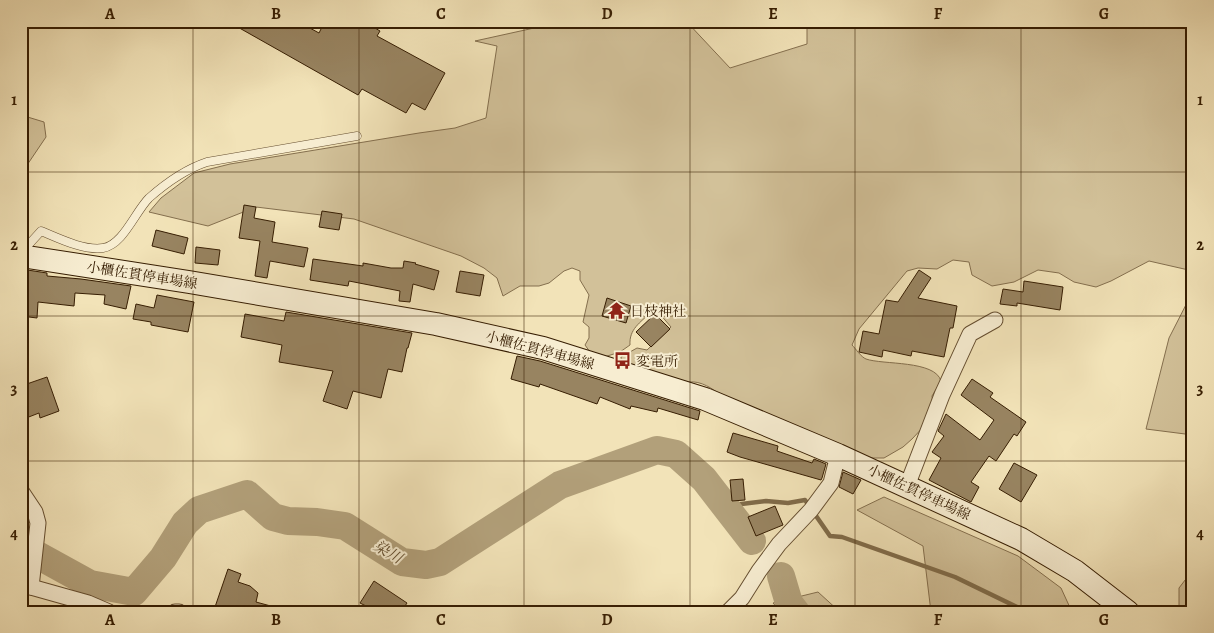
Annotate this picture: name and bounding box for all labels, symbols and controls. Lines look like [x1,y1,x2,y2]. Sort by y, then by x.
text: A [104,3,116,25]
text: B [271,3,281,25]
text: C [436,3,446,25]
text: D [601,3,613,25]
text: E [768,3,778,25]
text: F [934,3,943,25]
text: G [1099,3,1109,25]
text: 1 [11,89,17,111]
text: 1 [1197,89,1203,111]
text: 2 [10,234,18,256]
text: 2 [1196,234,1204,256]
street label: 小櫃佐貫停車場線 [85,257,199,294]
temple icon: 日枝神社 [606,301,626,321]
place label: 日枝神社 [630,302,686,321]
street label: 小櫃佐貫停車場線 [483,327,596,374]
bus stop icon: 変電所 [612,351,632,371]
place label: 変電所 [636,352,678,371]
text: 3 [11,378,18,400]
text: 3 [1197,378,1204,400]
street label: 小櫃佐貫停車場線 [864,460,974,525]
text: 4 [10,523,18,545]
text: 4 [1196,523,1204,545]
water label: 染川 [370,536,408,569]
text: A [104,609,116,631]
text: B [271,609,281,631]
text: C [436,609,446,631]
text: D [601,609,613,631]
text: E [768,609,778,631]
text: F [934,609,943,631]
text: G [1099,609,1109,631]

